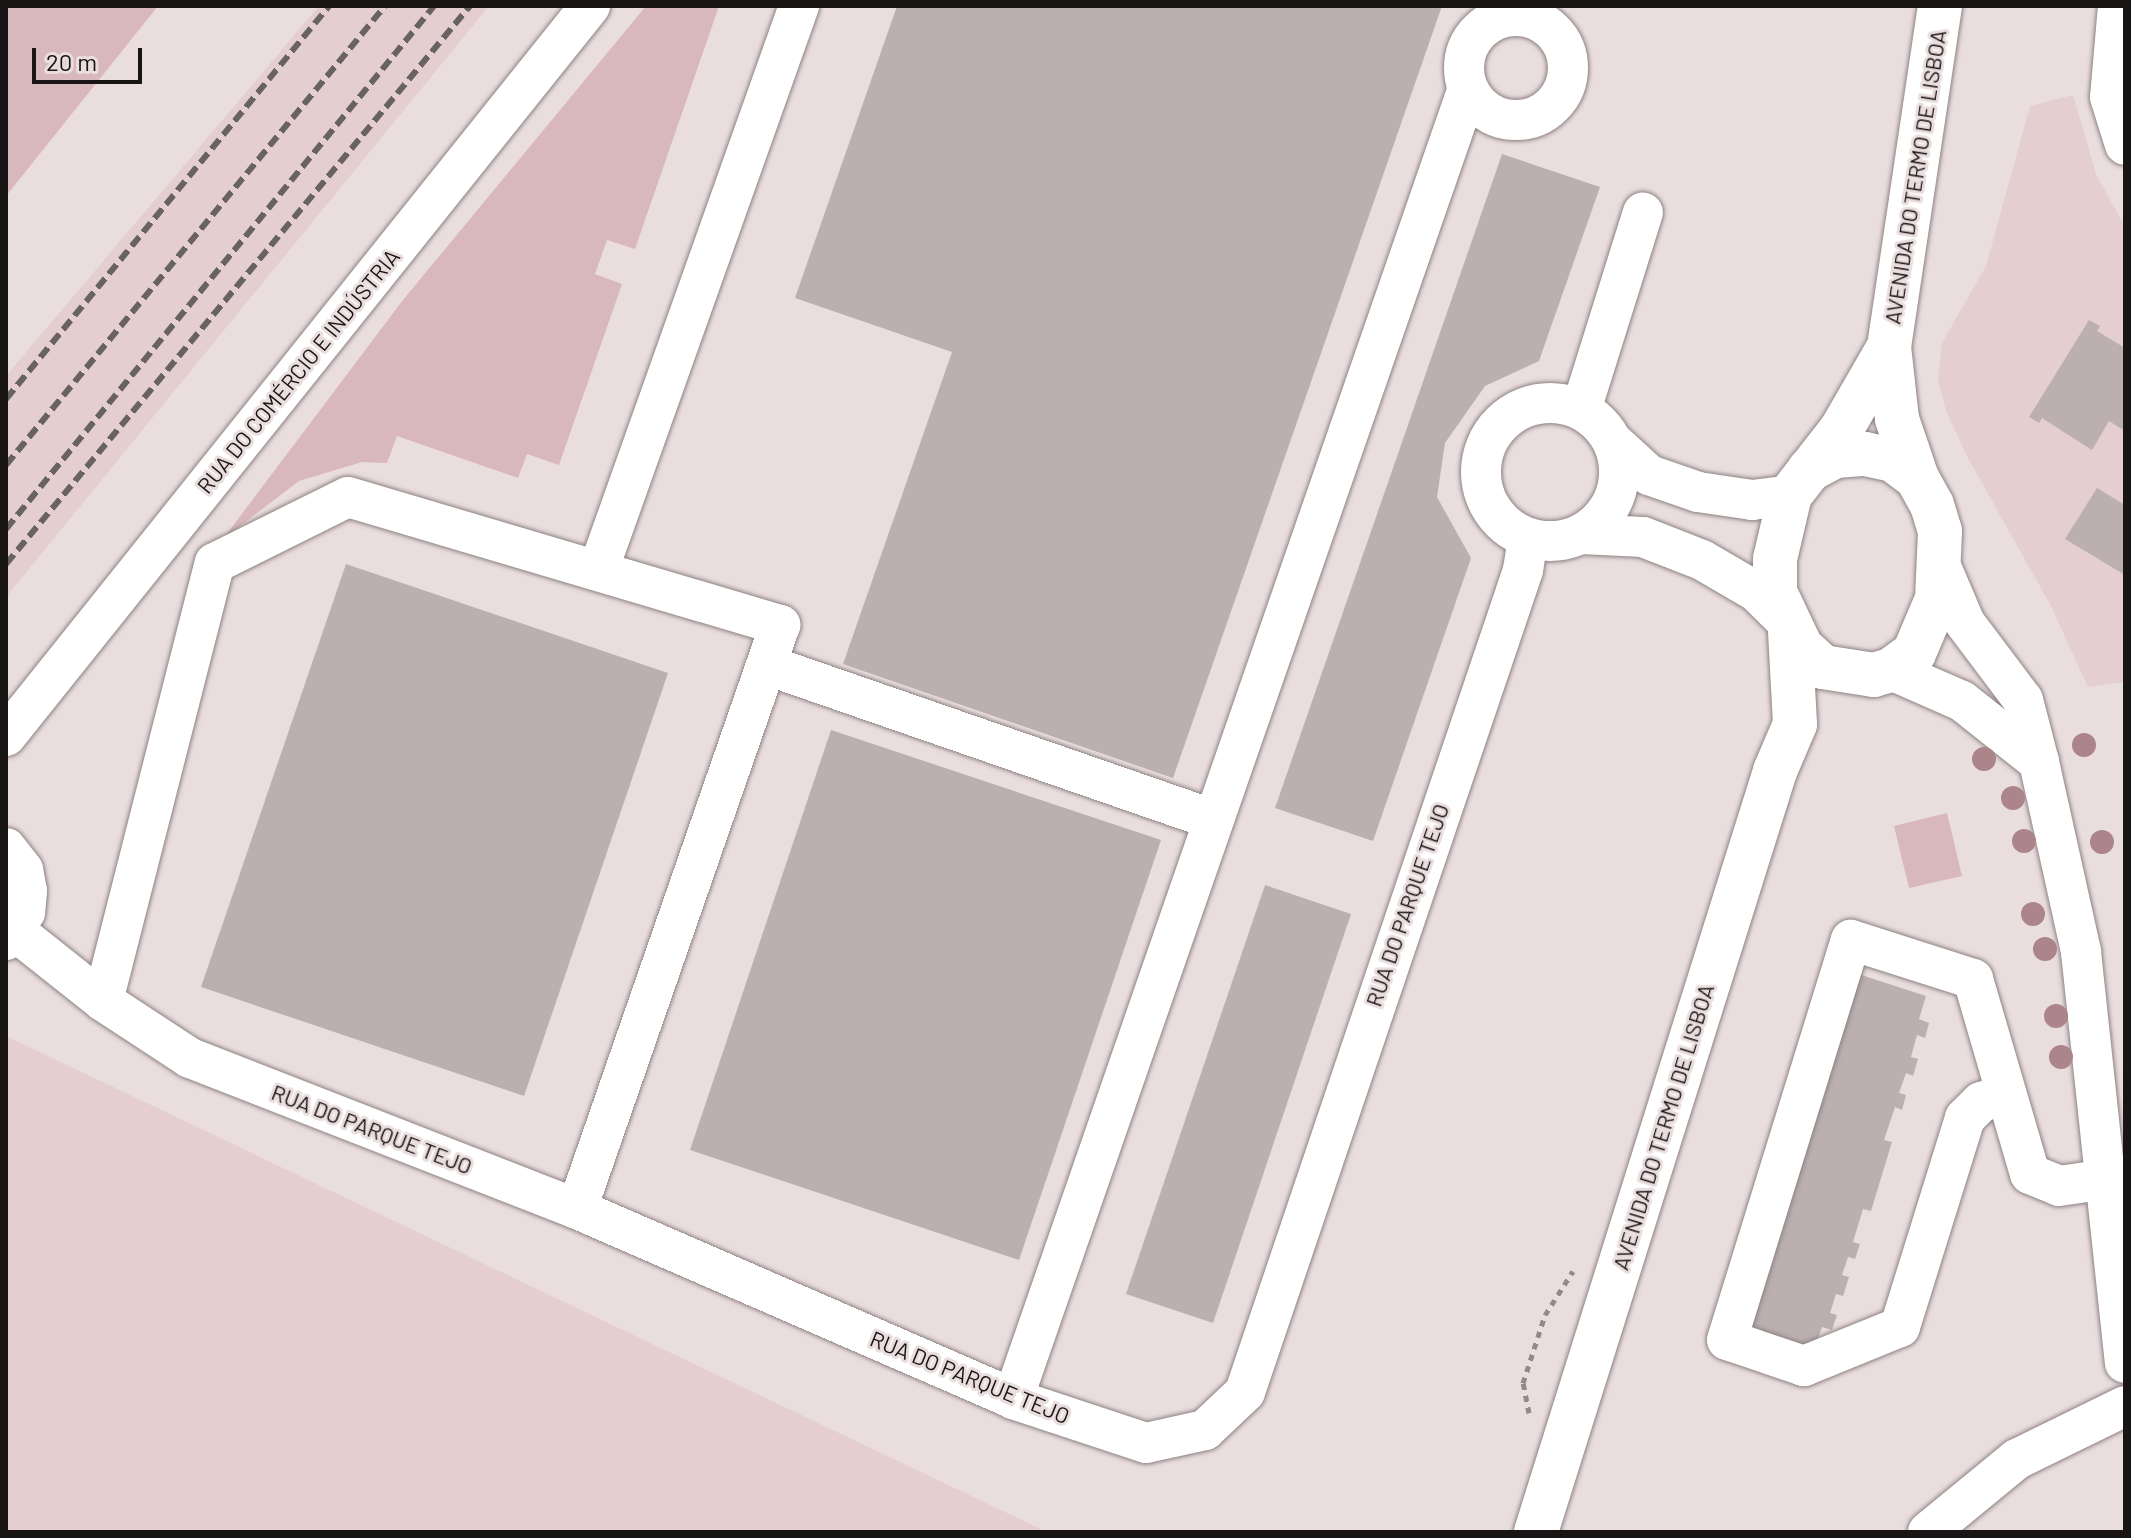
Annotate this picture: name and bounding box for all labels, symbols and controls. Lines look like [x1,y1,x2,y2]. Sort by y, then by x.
street label: AVENIDA DO TERMO DE LISBOA [1879,28,1951,326]
scale bar [36,32,146,82]
text: 20 m [46,47,97,76]
street label: RUA DO COMÉRCIO E INDÚSTRIA [191,243,405,499]
street label: RUA DO PARQUE TEJO [1360,800,1454,1010]
street label: AVENIDA DO TERMO DE LISBOA [1607,981,1719,1273]
street label: RUA DO PARQUE TEJO [268,1079,476,1179]
street label: RUA DO PARQUE TEJO [866,1325,1074,1429]

